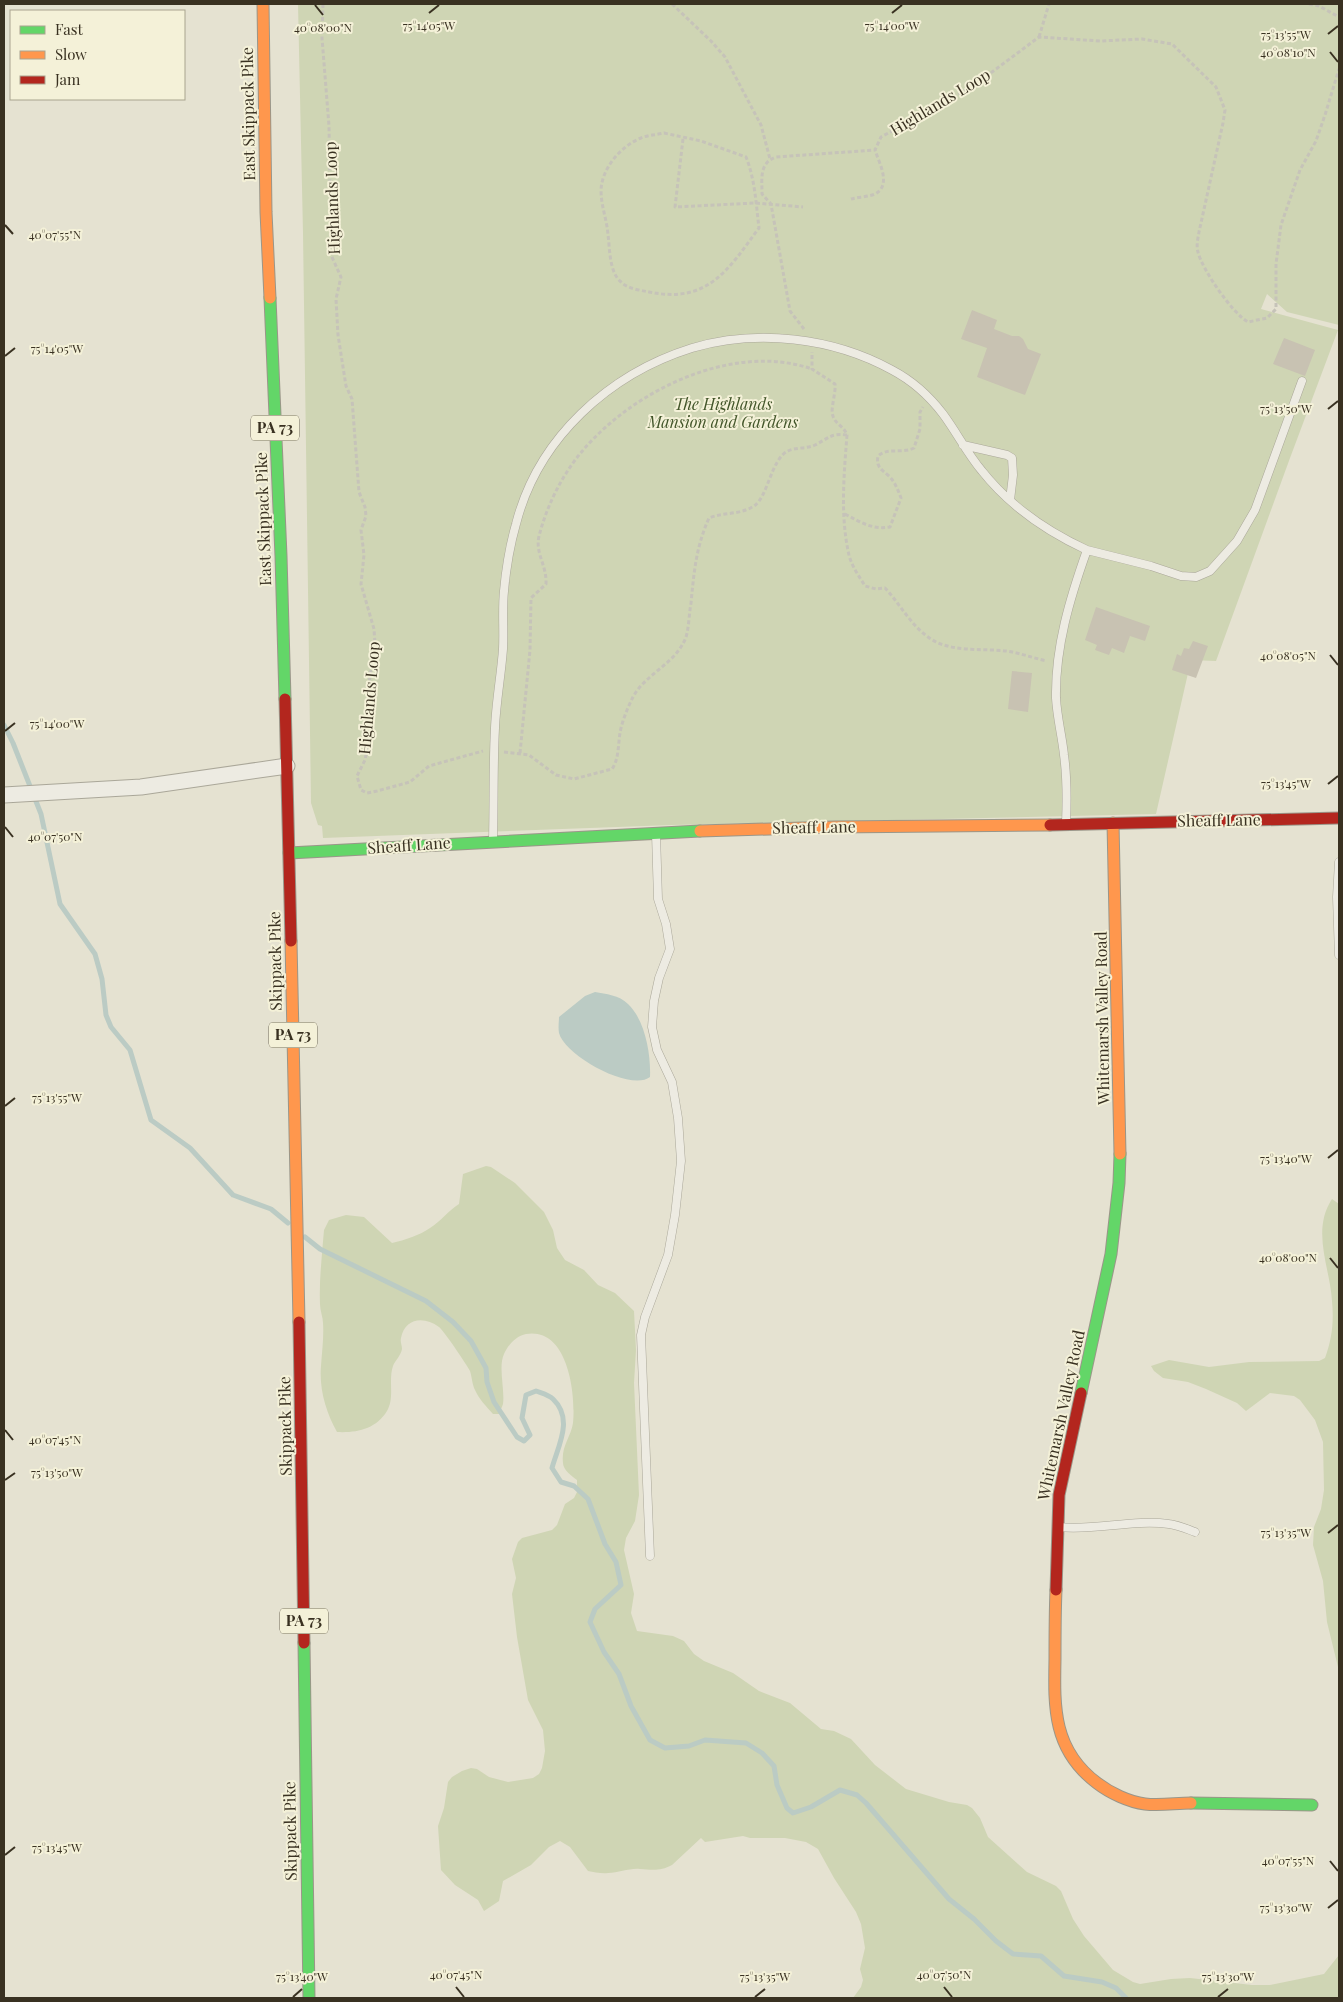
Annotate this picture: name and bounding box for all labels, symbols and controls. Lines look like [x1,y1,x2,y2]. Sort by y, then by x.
legend [10,10,185,100]
text: 75°14'05"W [403,17,455,33]
text: 75°14'00"W [865,17,919,33]
text: Fast [55,19,84,39]
text: 40°08'00"N [294,19,353,35]
text: 75°13'55"W [1261,26,1311,42]
text: Slow [55,44,87,64]
text: 40°08'10"N [1260,44,1316,60]
street label: East Skippack Pike [236,47,259,181]
street label: Highlands Loop [886,63,994,140]
text: Jam [54,69,81,89]
street label: Highlands Loop [319,141,344,255]
text: 40°07'55"N [29,226,82,242]
text: 75°14'05"W [31,340,83,356]
park label: The Highlands Mansion and Gardens [647,393,798,432]
text: 75°13'50"W [1260,400,1312,416]
road number: PA 73 [251,416,299,440]
street label: East Skippack Pike [250,452,275,586]
street label: Highlands Loop [353,641,384,755]
text: 40°08'05"N [1260,647,1317,663]
text: 75°14'00"W [30,715,84,731]
text: 75°13'45"W [1261,775,1311,791]
street label: Sheaff Lane [1177,808,1261,831]
street label: Sheaff Lane [772,815,856,838]
text: 40°07'50"N [28,828,83,844]
street label: Sheaff Lane [367,831,451,858]
street label: Skippack Pike [263,911,286,1011]
street label: Whitemarsh Valley Road [1089,931,1114,1106]
road number: PA 73 [269,1022,317,1048]
text: 75°13'55"W [32,1089,82,1105]
text: 75°13'40"W [1260,1150,1312,1166]
text: 40°08'00"N [1259,1249,1318,1265]
street label: Whitemarsh Valley Road [1032,1328,1089,1503]
street label: Skippack Pike [273,1376,296,1476]
text: 40°07'45"N [29,1431,82,1447]
text: 75°13'50"W [31,1464,83,1480]
text: 75°13'35"W [1261,1524,1311,1540]
road number: PA 73 [280,1608,328,1634]
street label: Skippack Pike [278,1781,301,1881]
text: 75°13'45"W [32,1839,82,1855]
text: 40°07'55"N [1262,1852,1315,1868]
text: 75°13'30"W [1260,1899,1312,1915]
text: 40°07'45"N [430,1966,483,1982]
text: 40°07'50"N [917,1966,972,1982]
text: 75°13'40"W [276,1968,328,1984]
text: 75°13'35"W [740,1968,790,1984]
text: 75°13'30"W [1202,1968,1254,1984]

